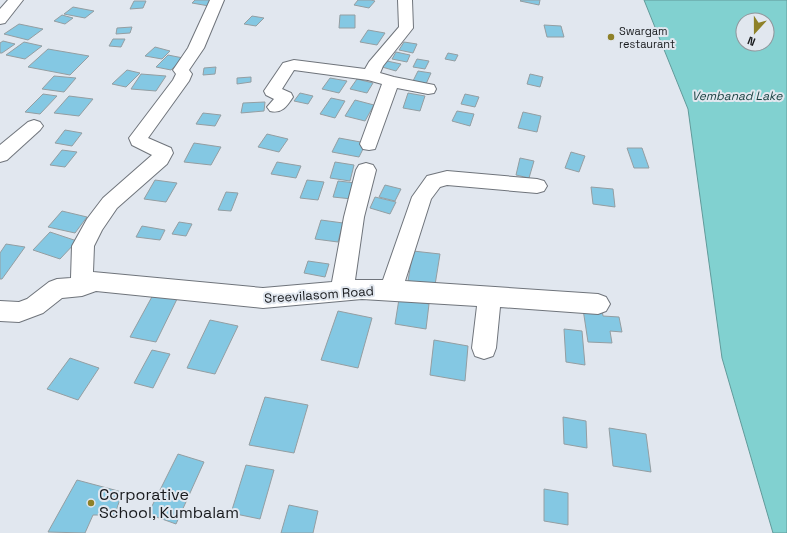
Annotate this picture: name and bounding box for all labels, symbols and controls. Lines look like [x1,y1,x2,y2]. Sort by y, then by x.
north arrow [735,12,775,52]
place label: Swargam restaurant [619,24,675,51]
marker: Swargam restaurant [606,32,616,42]
text: N [745,33,757,49]
water label: Vembanad Lake [692,88,783,104]
street label: Sreevilasom Road [264,282,374,307]
place label: Corporative School, Kumbalam [99,484,239,523]
marker: Corporative School, Kumbalam [86,498,96,508]

